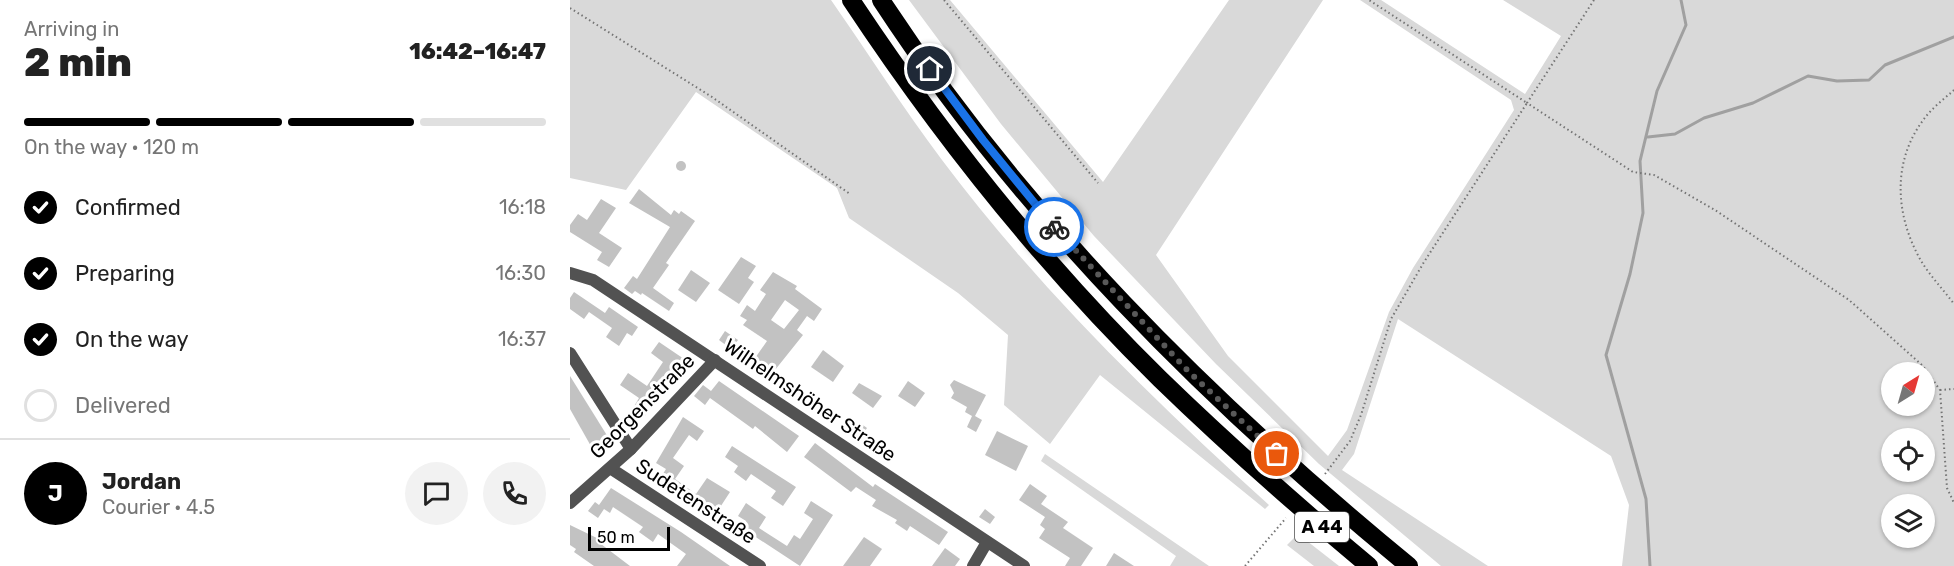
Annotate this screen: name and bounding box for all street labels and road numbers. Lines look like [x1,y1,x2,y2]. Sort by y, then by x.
street label: Wilhelmshöher Straße [719,333,901,467]
street label: Georgenstraße [585,349,699,463]
street label: Sudetenstraße [632,453,760,549]
road number: A 44 [1295,512,1349,542]

